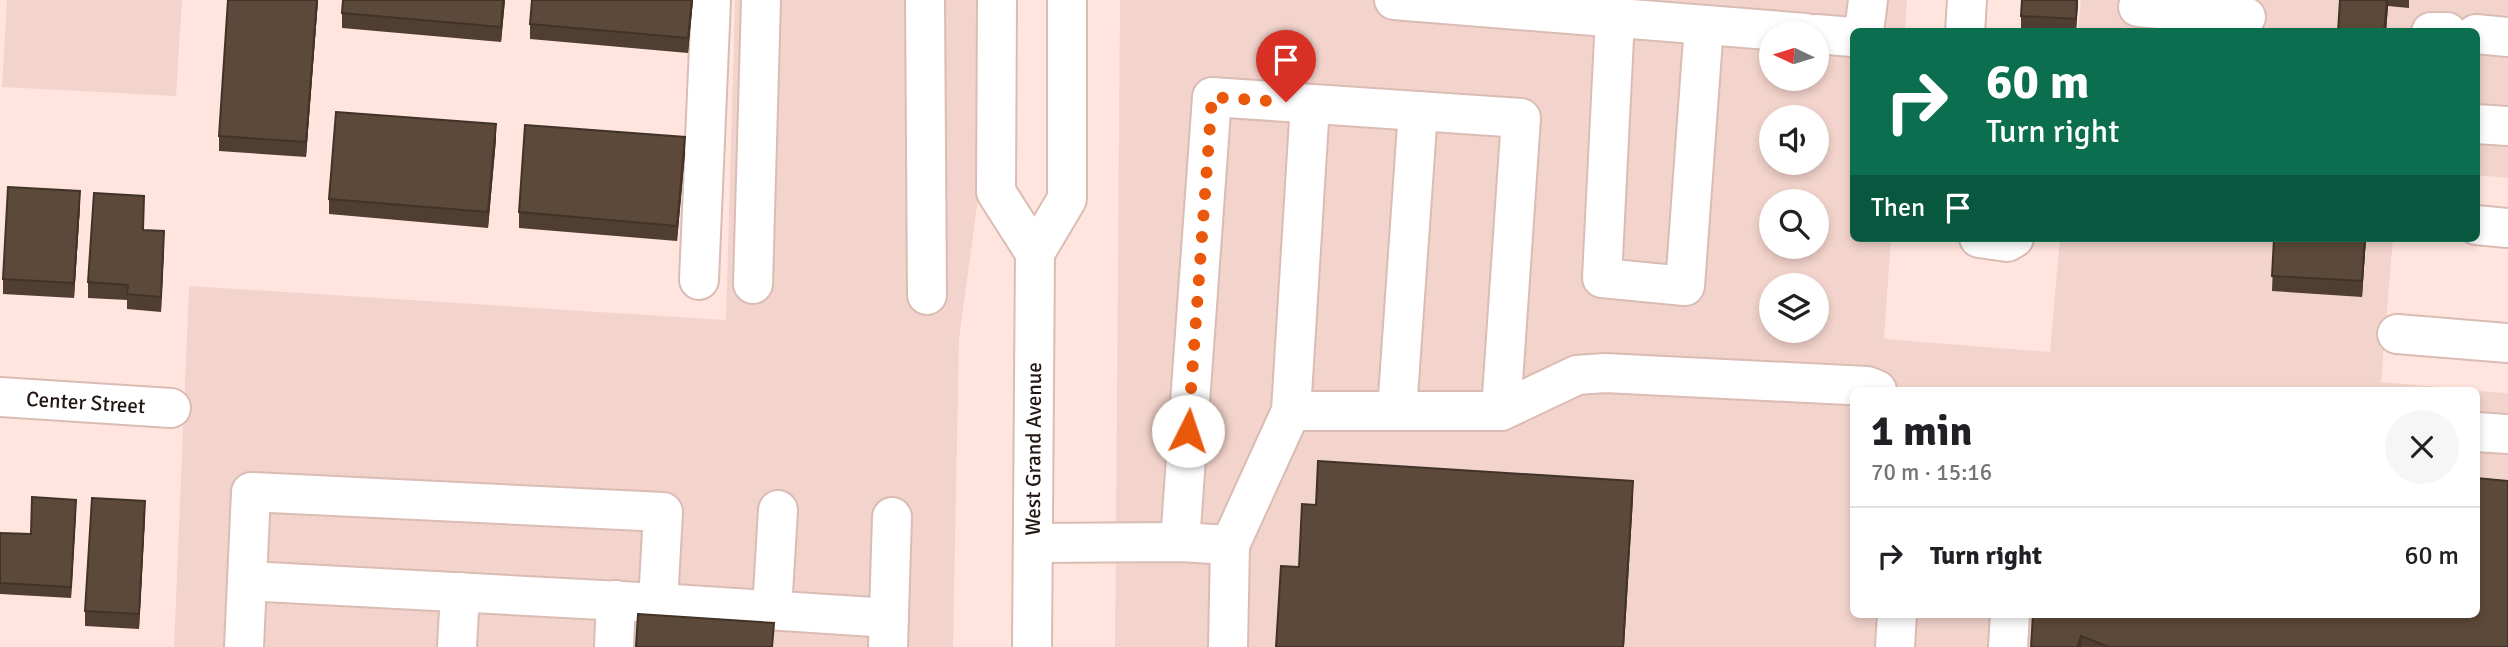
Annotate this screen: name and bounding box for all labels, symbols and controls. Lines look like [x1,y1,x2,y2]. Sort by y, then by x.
north arrow [1759,21,1829,91]
map controls [1759,21,1829,343]
pin [1256,30,1316,102]
icon: arrive [1267,41,1305,79]
text: 60 m [1986,52,2089,112]
icon: right [1871,56,1962,147]
button: sound [1759,105,1829,175]
text: Turn right [1986,112,2119,151]
button: search [1759,189,1829,259]
icon: arrive [1939,189,1977,227]
text: Then [1871,192,1925,224]
button: layers [1759,273,1829,343]
street label: West Grand Avenue [1020,362,1047,536]
street label: Center Street [25,386,146,419]
position arrow [1151,394,1225,468]
text: 1 min [1871,406,1972,457]
button: close [2385,410,2459,484]
text: 70 m · 15:16 [1871,458,1992,487]
icon: right [1871,537,1909,575]
text: Turn right [1930,540,2042,572]
text: 60 m [2404,540,2459,572]

